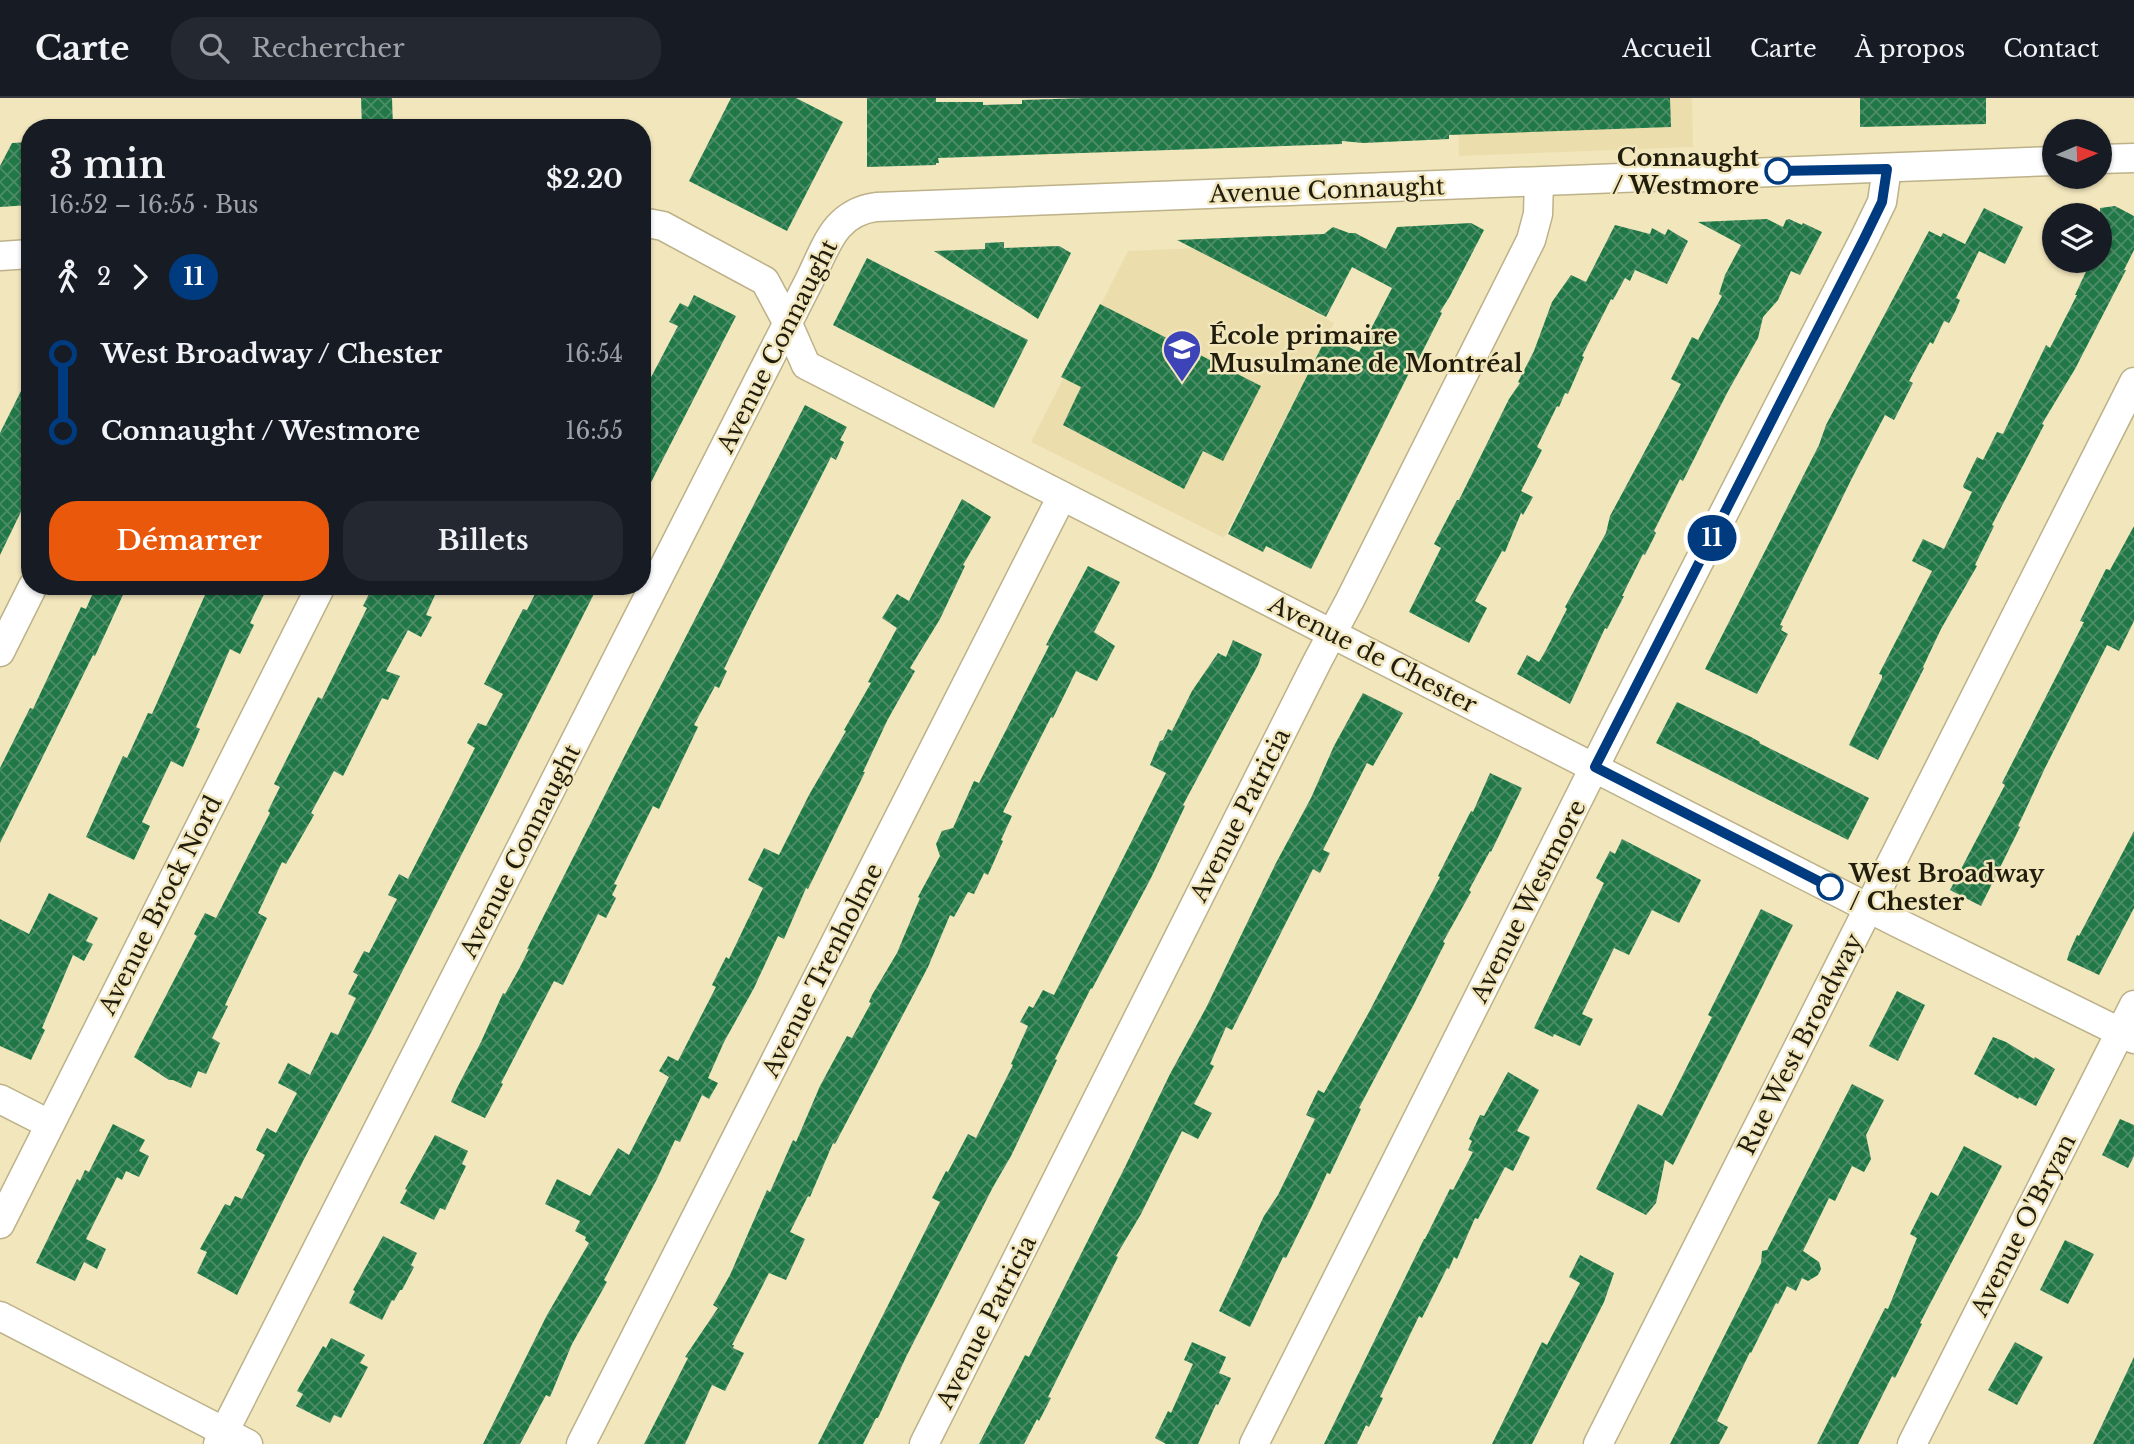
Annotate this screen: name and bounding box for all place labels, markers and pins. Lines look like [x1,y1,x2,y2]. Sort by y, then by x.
place label: Connaught / Westmore [1612,143,1760,200]
marker: Connaught / Westmore [1765,158,1791,184]
place label: École primaire Musulmane de Montréal [1209,321,1523,378]
school or university icon: École primaire Musulmane de Montréal [1161,328,1203,383]
place label: West Broadway / Chester [1848,859,2045,916]
marker: West Broadway / Chester [1817,874,1843,900]

